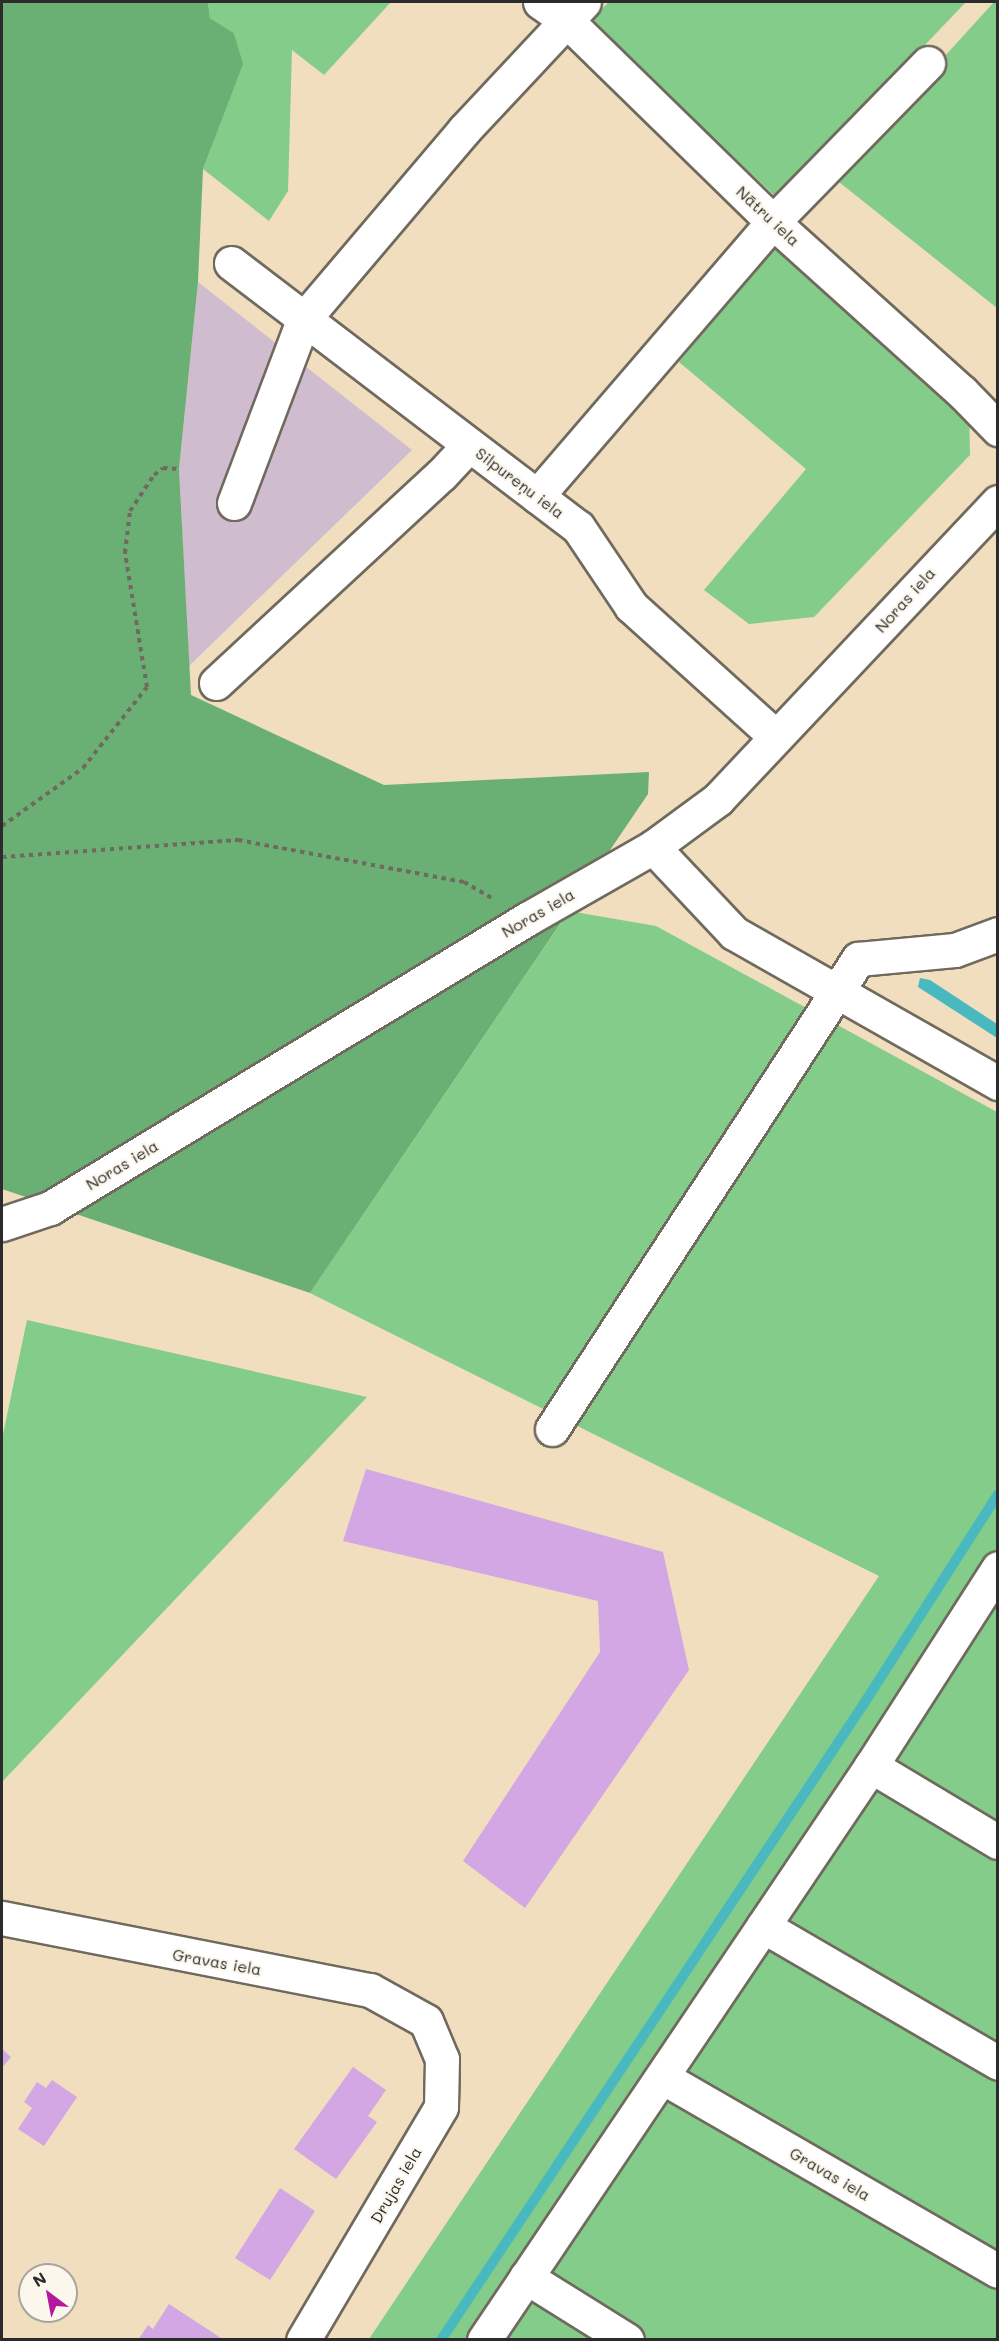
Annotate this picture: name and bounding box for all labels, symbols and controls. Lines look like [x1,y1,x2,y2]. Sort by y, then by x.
street label: Nātru iela [732,182,804,250]
street label: Silpureņu iela [472,443,568,523]
street label: Noras iela [871,563,939,637]
street label: Noras iela [498,884,578,942]
street label: Noras iela [82,1136,162,1194]
street label: Gravas iela [171,1945,263,1979]
street label: Drujas iela [366,2143,426,2227]
street label: Gravas iela [786,2143,874,2205]
north arrow [18,2263,78,2323]
text: N [29,2267,50,2291]

